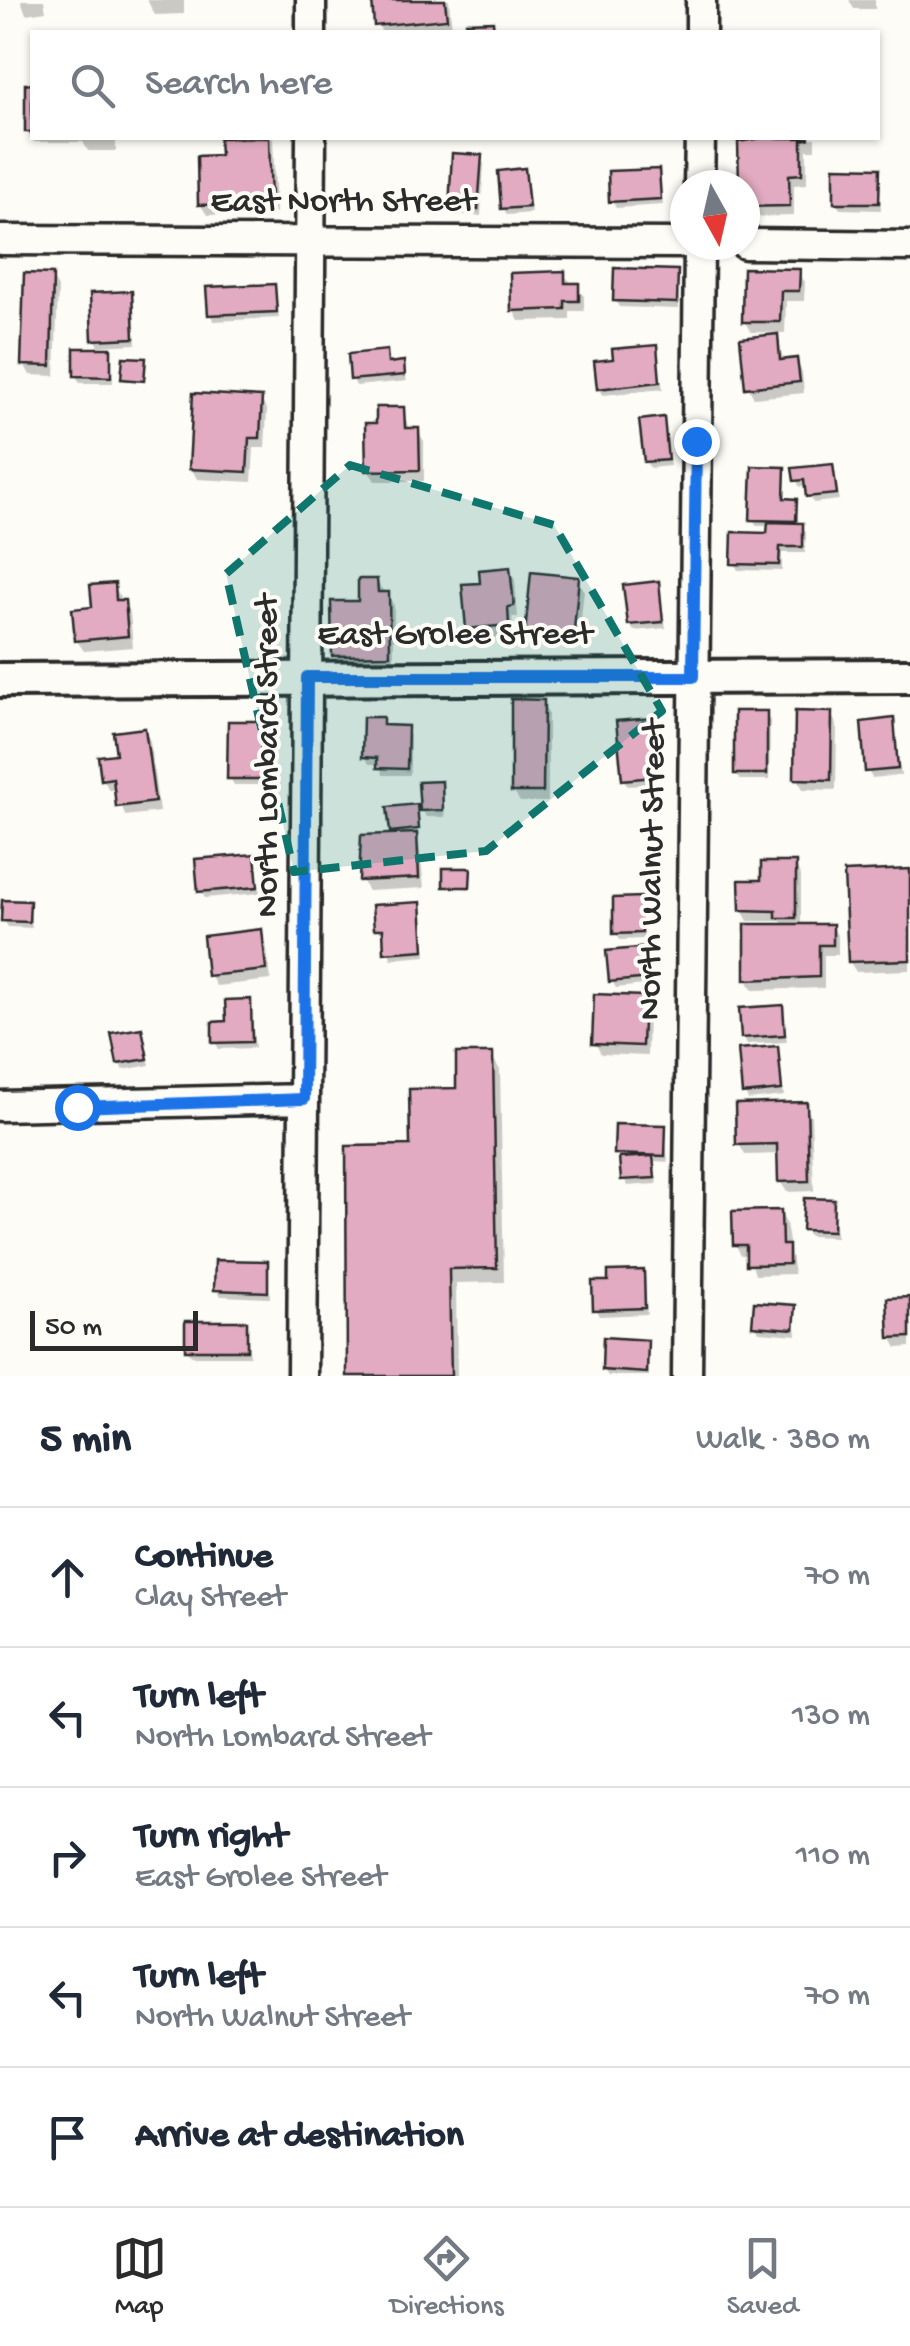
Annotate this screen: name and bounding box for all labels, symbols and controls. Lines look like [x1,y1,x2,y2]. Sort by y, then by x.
search box [30,30,880,140]
icon: search [65,58,120,113]
text: Search here [145,63,332,107]
north arrow [670,170,760,260]
street label: East North Street [211,183,478,224]
route end [674,419,720,465]
street label: North Lombard Street [249,592,290,918]
street label: East Grolee Street [318,616,595,657]
street label: North Walnut Street [631,717,677,1021]
route start [55,1085,101,1131]
scale bar [30,1306,198,1350]
text: 50 m [45,1312,102,1345]
text: 5 min [40,1417,131,1466]
text: Walk · 380 m [696,1422,870,1460]
text: Continue [135,1536,273,1580]
icon: ahead [40,1550,95,1605]
text: 70 m [805,1558,870,1596]
text: Clay Street [135,1580,286,1618]
text: Turn left [135,1676,263,1720]
icon: left [40,1690,95,1745]
text: 130 m [792,1698,870,1736]
text: North Lombard Street [135,1720,430,1758]
text: Turn right [135,1816,287,1860]
icon: right [40,1830,95,1885]
text: 110 m [796,1838,870,1876]
text: East Grolee Street [135,1860,386,1898]
text: Turn left [135,1956,263,2000]
icon: left [40,1970,95,2025]
text: 70 m [805,1978,870,2016]
text: North Walnut Street [135,2000,410,2038]
icon: arrive [40,2110,95,2165]
text: Arrive at destination [135,2115,464,2159]
tab: Map [112,2231,167,2324]
tab: Directions [390,2231,504,2324]
tab: Saved [727,2231,798,2324]

